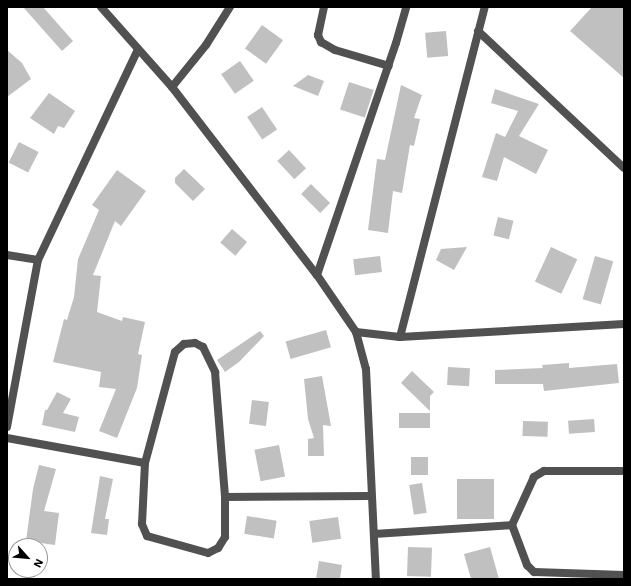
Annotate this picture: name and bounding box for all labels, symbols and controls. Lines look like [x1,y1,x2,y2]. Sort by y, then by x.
north arrow [8,538,48,578]
text: N [31,557,46,570]

